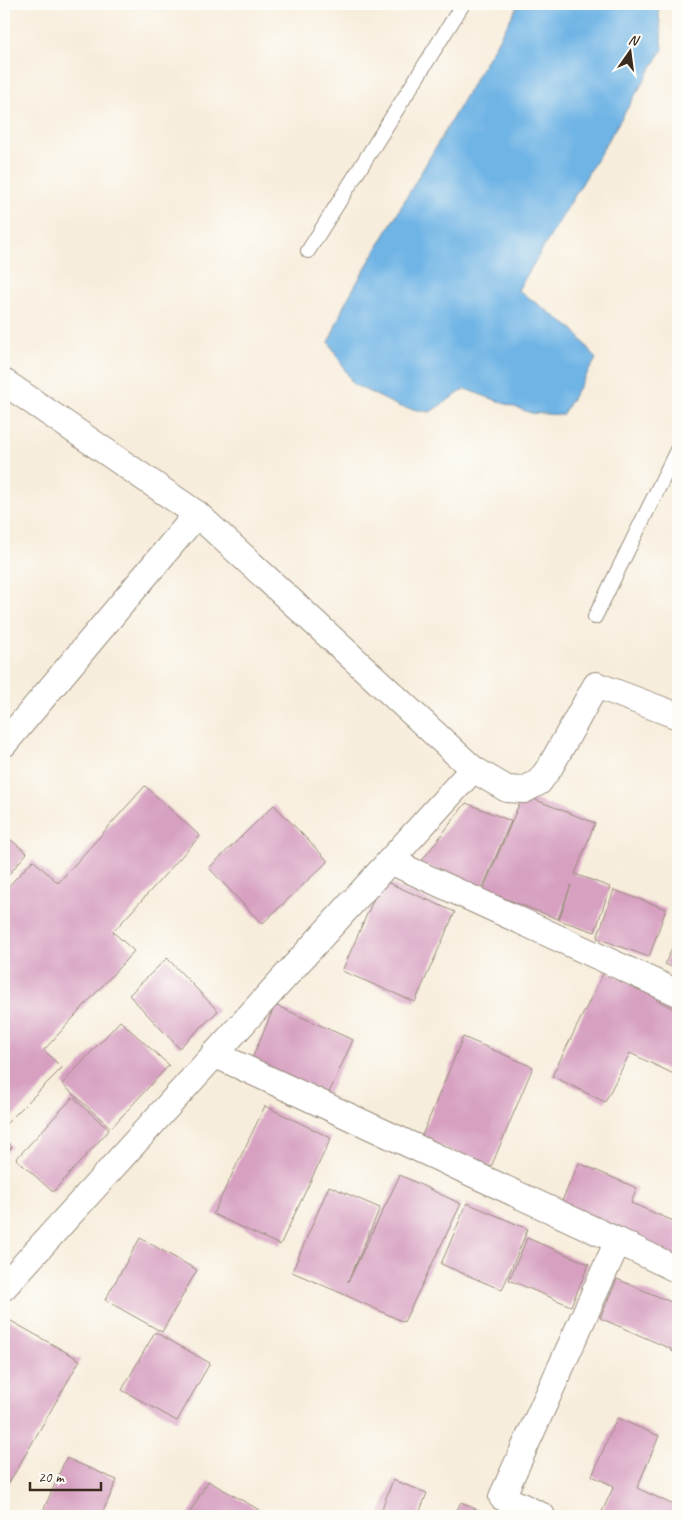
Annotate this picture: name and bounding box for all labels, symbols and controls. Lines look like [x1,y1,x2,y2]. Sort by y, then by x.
north arrow [604,28,654,78]
text: N [627,31,642,50]
scale bar [30,1460,101,1492]
text: 20 m [38,1468,65,1487]

